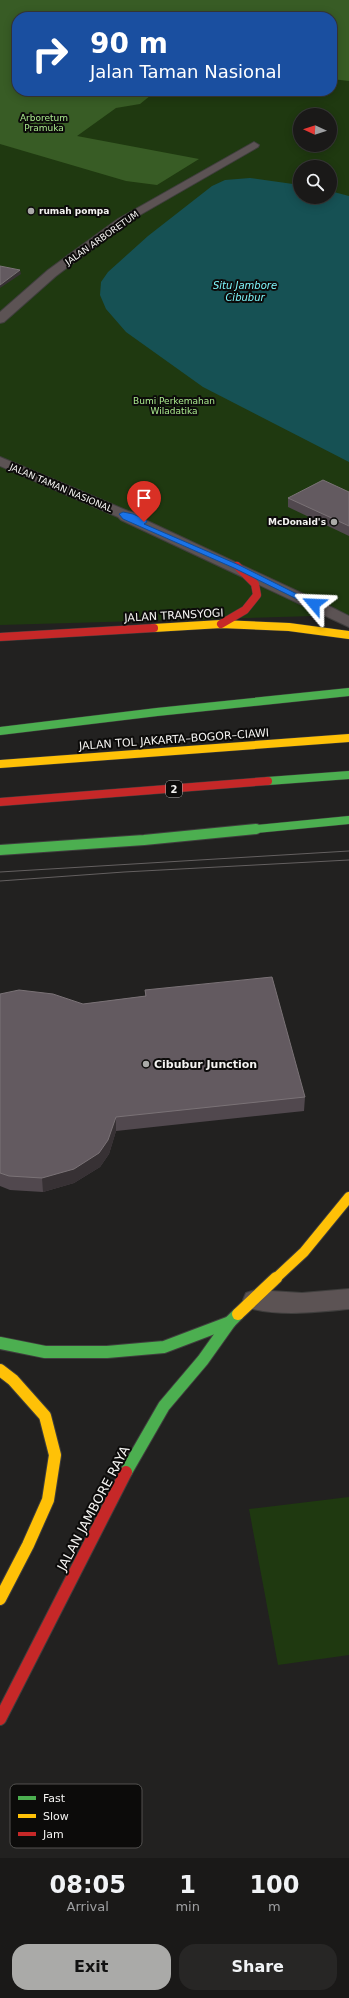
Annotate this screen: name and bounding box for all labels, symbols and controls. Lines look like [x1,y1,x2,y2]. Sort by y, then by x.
text: 90 m [90,27,168,60]
icon: right [24,28,76,80]
text: Jalan Taman Nasional [90,61,282,82]
north arrow [293,108,337,152]
map controls [293,108,337,204]
park label: Arboretum Pramuka [20,113,68,133]
button: search [293,160,337,204]
marker: rumah pompa [26,206,36,216]
place label: rumah pompa [39,206,109,216]
street label: JALAN ARBORETUM [63,209,140,268]
water label: Situ Jambore Cibubur [213,280,277,303]
park label: Bumi Perkemahan Wiladatika [133,396,215,416]
street label: JALAN TAMAN NASIONAL [7,461,114,514]
pin [127,481,161,522]
icon: arrive [133,487,155,509]
place label: McDonald's [268,517,326,527]
marker: McDonald's [329,517,339,527]
position arrow [293,583,335,625]
street label: JALAN TRANSYOGI [123,606,224,625]
street label: JALAN TOL JAKARTA–BOGOR–CIAWI [78,726,269,753]
road number: 2 [166,781,182,797]
place label: Cibubur Junction [154,1058,257,1071]
marker: Cibubur Junction [141,1059,151,1069]
street label: JALAN JAMBORE RAYA [54,1443,133,1574]
legend [10,1784,142,1848]
text: Fast [43,1792,66,1805]
text: Slow [43,1810,69,1823]
text: Jam [42,1828,64,1841]
text: 08:05 [49,1871,126,1899]
text: 1 [179,1871,196,1899]
text: 100 [249,1871,299,1899]
text: Arrival [67,1899,109,1914]
text: min [175,1899,200,1914]
text: m [268,1899,281,1914]
button: Exit [12,1944,171,1990]
button: Share [179,1944,337,1990]

